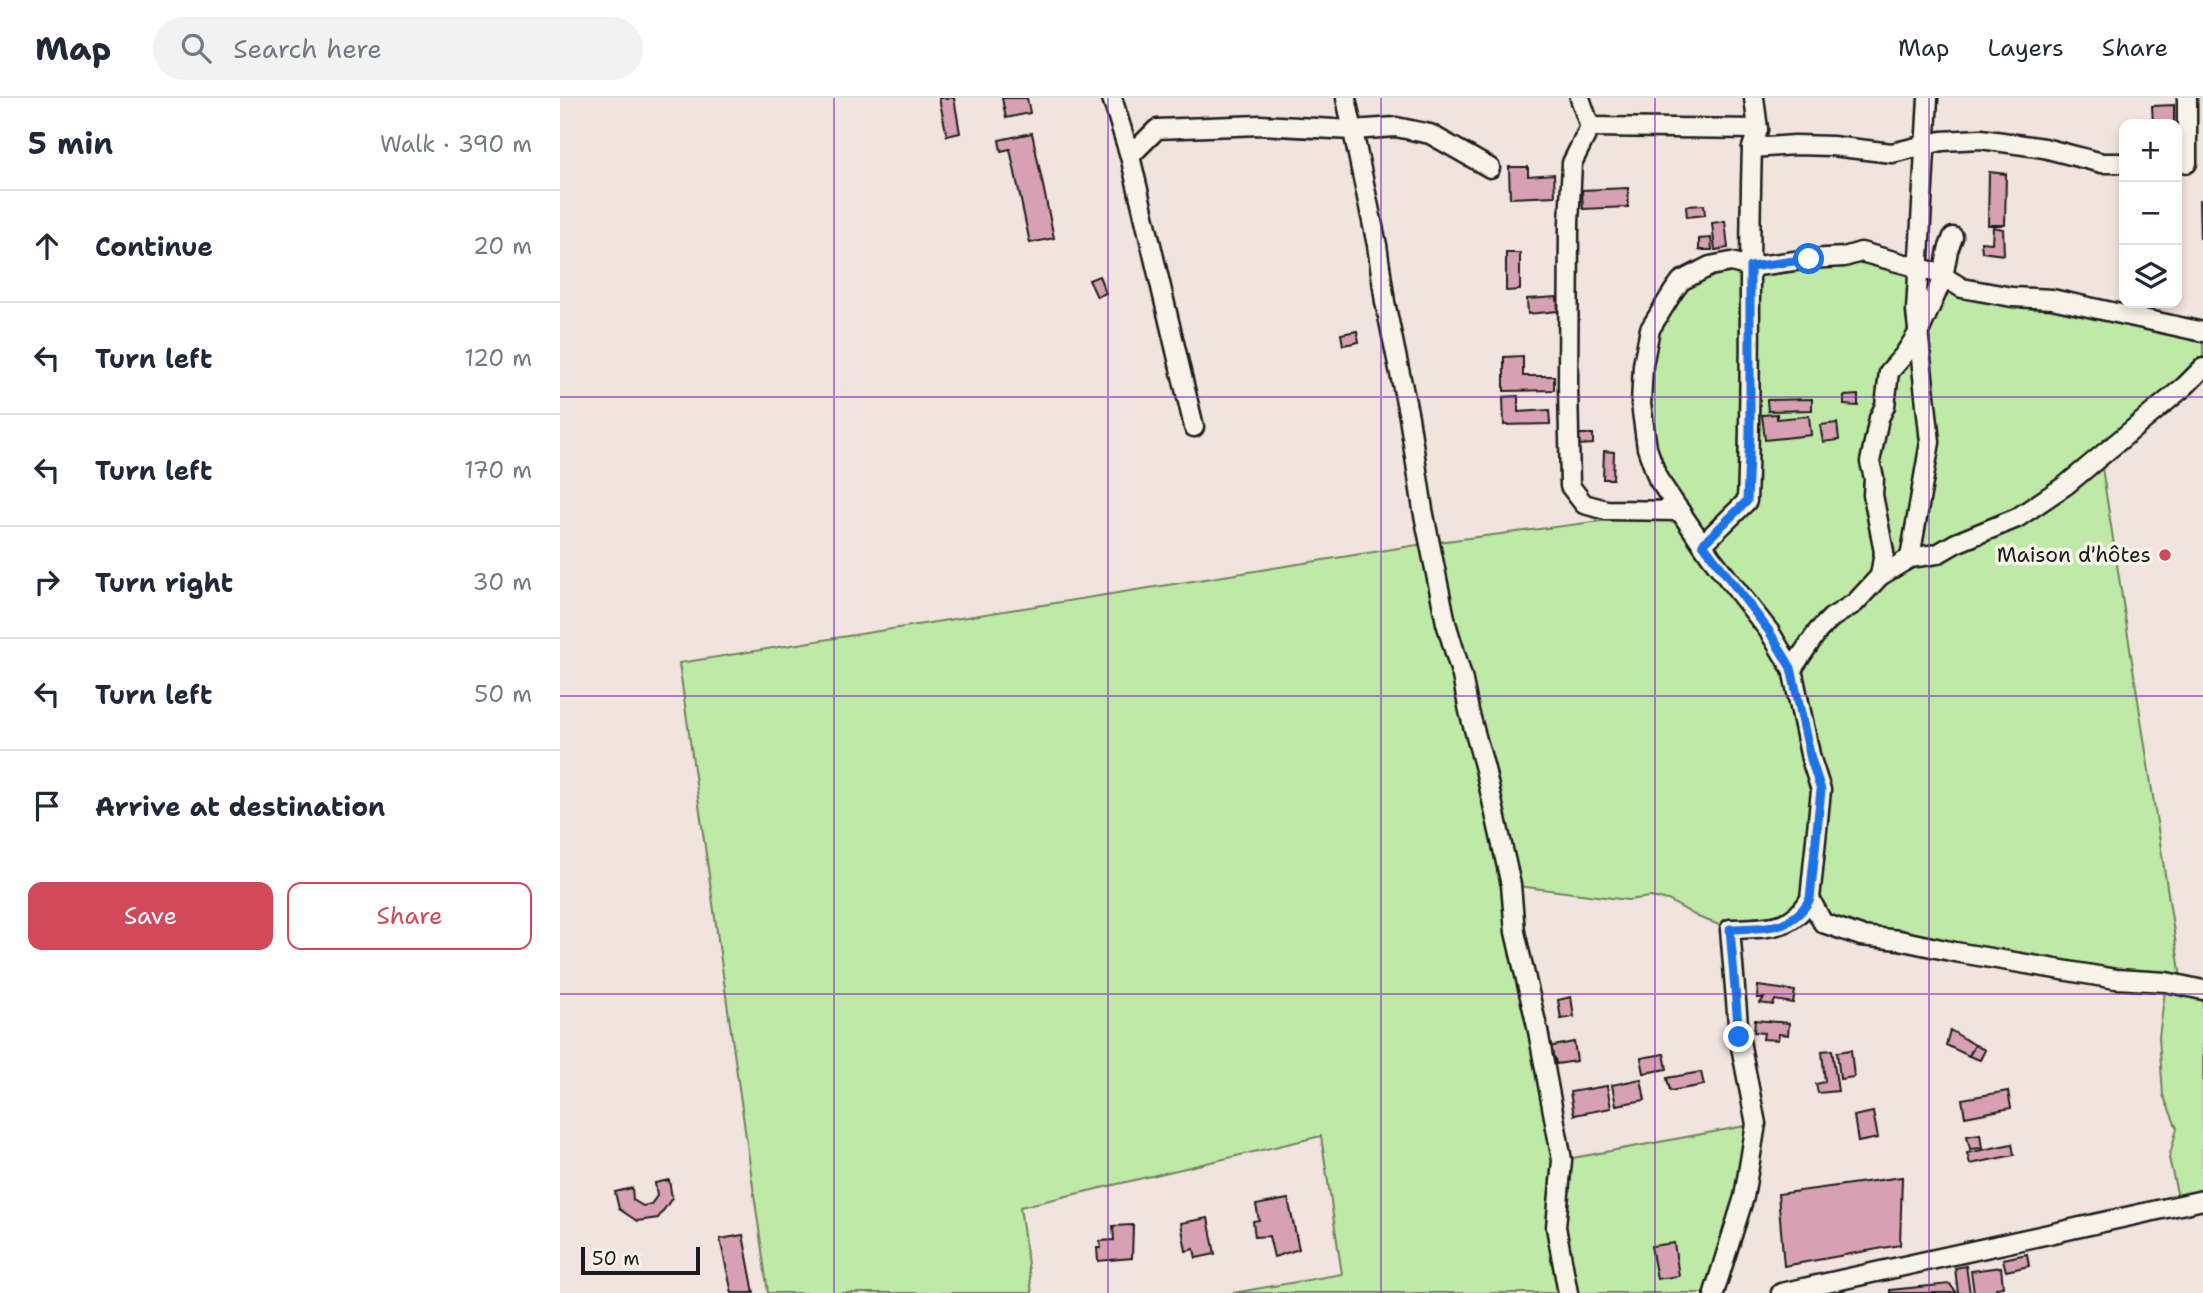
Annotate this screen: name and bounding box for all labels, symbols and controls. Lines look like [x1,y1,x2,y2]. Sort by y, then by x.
search box [153,17,643,80]
text: Map [35,26,111,71]
icon: search [177,29,215,67]
text: Search here [233,31,382,66]
text: Map [1898,32,1949,64]
text: Layers [1987,32,2064,64]
text: Share [2102,32,2168,64]
map controls [2119,119,2182,308]
button: + [2119,119,2182,182]
text: 5 min [28,123,113,164]
text: Walk · 390 m [380,129,532,159]
button: − [2119,182,2182,245]
icon: ahead [28,227,66,265]
text: Continue [95,229,213,264]
text: 20 m [473,231,532,261]
route start [1793,243,1824,274]
button: layers [2119,245,2182,308]
icon: left [28,339,66,377]
text: Turn left [95,341,212,376]
text: 120 m [464,343,532,373]
icon: left [28,451,66,489]
text: Turn left [95,453,212,488]
text: 170 m [464,455,532,485]
place label: Maison d'hôtes [1997,541,2151,569]
marker: Maison d'hôtes [2157,547,2173,563]
icon: right [28,563,66,601]
text: Turn right [95,565,233,600]
text: 30 m [473,567,532,597]
icon: left [28,675,66,713]
text: Turn left [95,677,212,712]
text: 50 m [474,679,532,709]
icon: arrive [28,787,66,825]
text: Arrive at destination [95,789,385,824]
button: Save [28,882,273,950]
button: Share [287,882,532,950]
route end [1723,1021,1754,1052]
scale bar [581,1244,700,1276]
text: 50 m [592,1246,640,1271]

